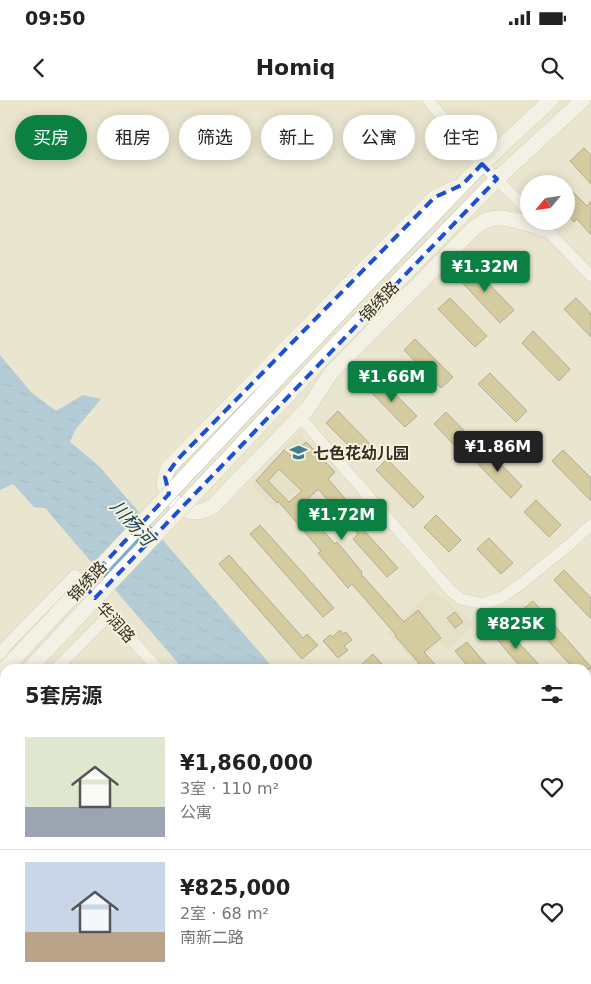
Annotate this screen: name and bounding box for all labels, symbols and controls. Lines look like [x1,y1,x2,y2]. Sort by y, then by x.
text: 09:50 [25,7,85,29]
icon: back [25,54,53,82]
icon: search [538,54,566,82]
text: Homiq [256,55,335,80]
chip: 买房 [15,115,87,160]
chip: 租房 [97,115,169,160]
chip: 筛选 [179,115,251,160]
chip: 新上 [261,115,333,160]
chip: 公寓 [343,115,415,160]
chip: 住宅 [425,115,497,160]
north arrow [520,175,575,230]
map controls [520,175,575,230]
pin: ¥1.32M [444,250,526,293]
text: ¥1.32M [452,257,518,276]
street label: 锦绣路 [356,277,403,325]
pin: ¥1.66M [351,360,433,403]
text: ¥1.66M [359,367,425,386]
pin: ¥1.86M [457,430,539,473]
text: ¥1.86M [465,437,531,456]
school or university icon: 七色花幼儿园 [289,443,309,463]
place label: 七色花幼儿园 [313,444,409,463]
water label: 川杨河 [107,496,160,552]
pin: ¥1.72M [301,498,383,541]
text: ¥1.72M [309,505,375,524]
street label: 锦绣路 [64,557,111,605]
street label: 华润路 [93,598,139,647]
pin: ¥825K [481,608,551,650]
text: ¥825K [488,614,544,633]
icon: filters [538,680,566,708]
text: 5套房源 [25,684,103,708]
text: ¥1,860,000 [180,751,313,775]
icon: home [65,757,125,817]
icon: heart [538,773,566,801]
text: 3室 · 110 m² [180,779,279,798]
text: 公寓 [180,803,212,822]
text: ¥825,000 [180,876,290,900]
icon: home [65,882,125,942]
icon: heart [538,898,566,926]
text: 2室 · 68 m² [180,904,269,923]
text: 南新二路 [180,928,244,947]

